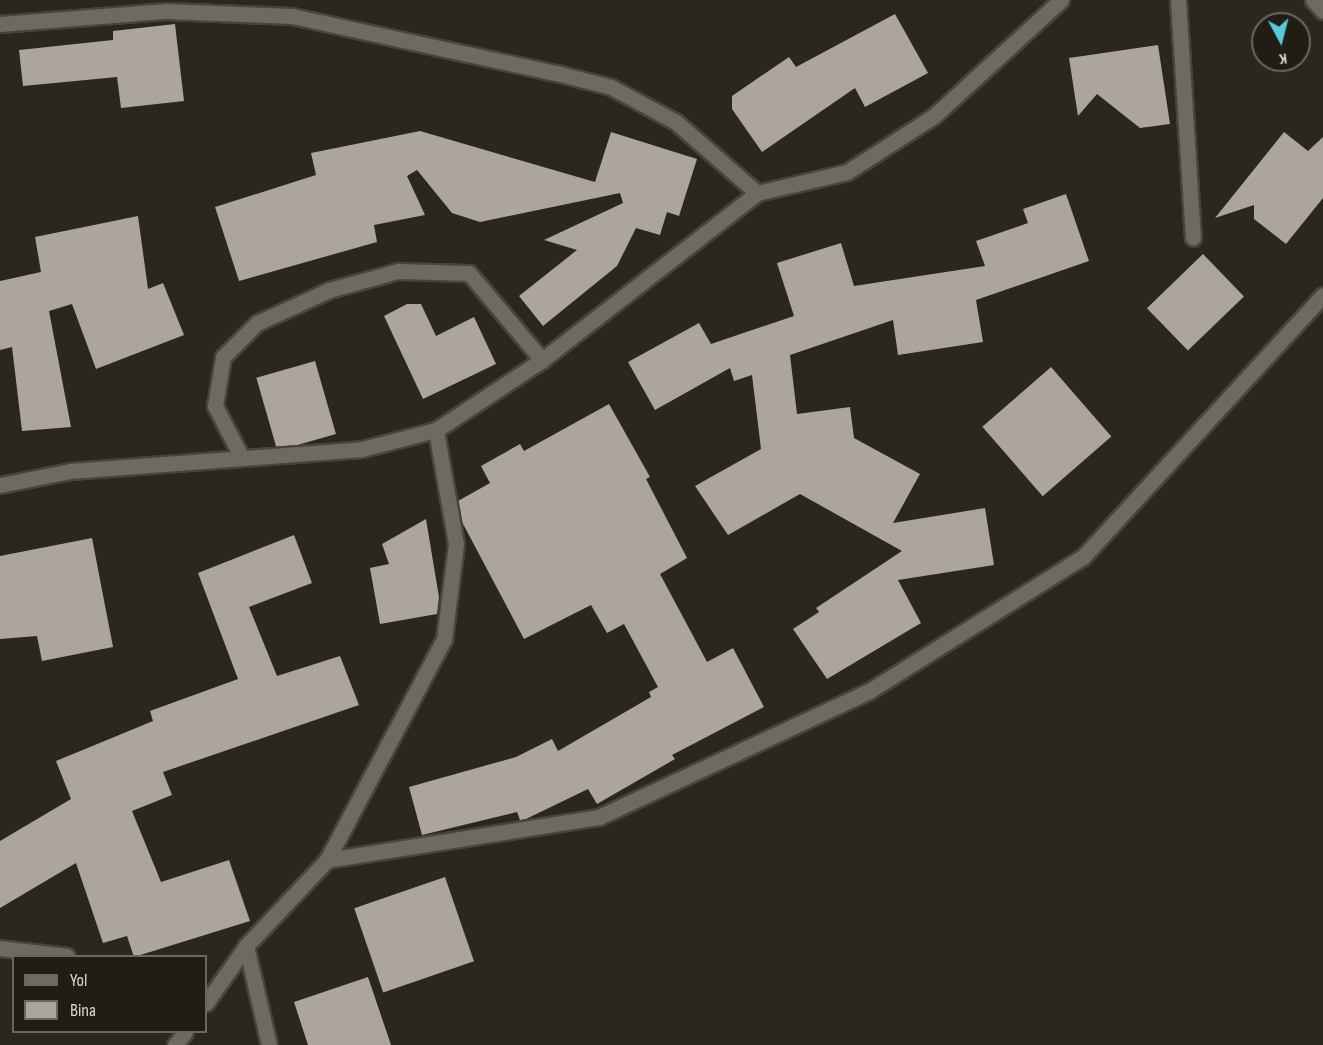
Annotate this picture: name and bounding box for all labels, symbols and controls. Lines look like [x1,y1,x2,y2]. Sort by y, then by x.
north arrow [1251,12,1311,72]
text: K [1278,48,1288,68]
legend [12,955,207,1033]
text: Yol [70,970,87,991]
text: Bina [70,1000,96,1021]

